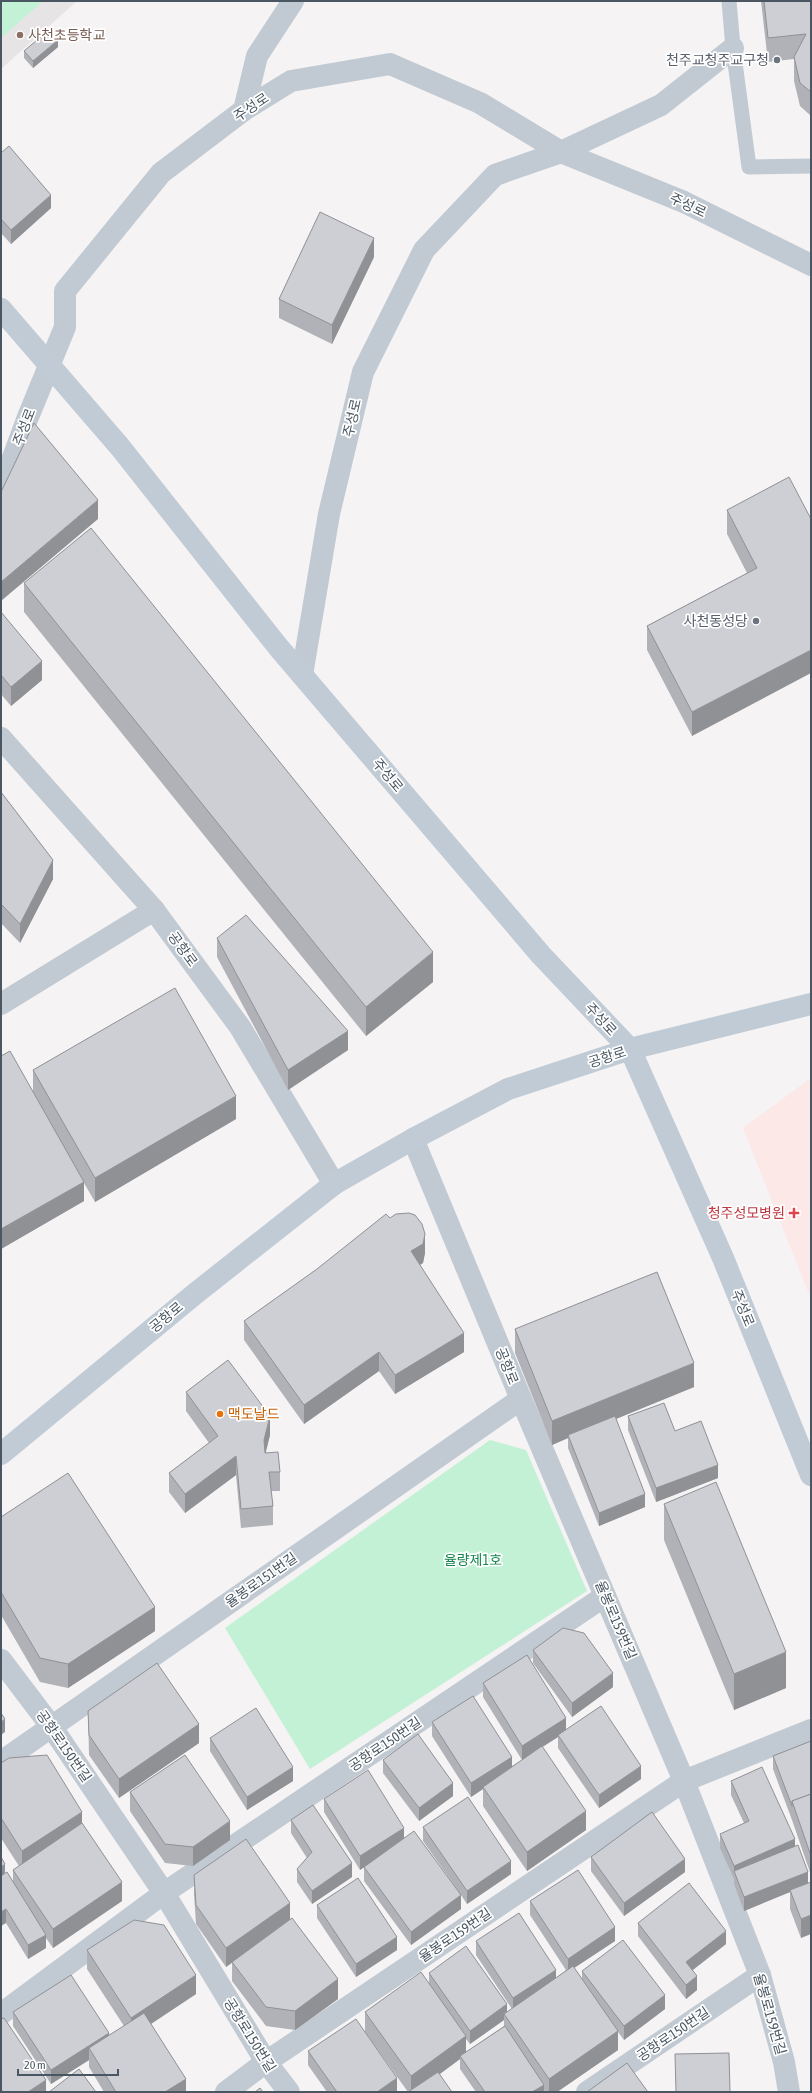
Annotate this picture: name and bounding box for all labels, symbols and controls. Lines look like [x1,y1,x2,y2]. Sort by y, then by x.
place label: 사천초등학교 [28,27,105,43]
marker: 사천초등학교 [15,30,25,40]
place label: 천주교청주교구청 [666,52,769,68]
marker: 천주교청주교구청 [772,55,782,65]
street label: 주성로 [231,89,272,124]
street label: 주성로 [667,190,709,220]
street label: 주성로 [340,397,364,439]
street label: 주성로 [10,406,38,448]
place label: 사천동성당 [684,613,748,629]
marker: 사천동성당 [751,616,761,626]
street label: 주성로 [369,755,407,795]
street label: 공항로 [165,929,201,969]
street label: 주성로 [582,999,620,1039]
street label: 공항로 [586,1043,628,1071]
place label: 청주성모병원 [708,1205,785,1221]
marker: 청주성모병원 [788,1207,800,1219]
street label: 주성로 [728,1287,758,1329]
street label: 공항로 [146,1298,186,1336]
street label: 공항로 [492,1345,522,1387]
place label: 맥도날드 [228,1406,280,1422]
marker: 맥도날드 [215,1409,225,1419]
street label: 율봉로151번길 [222,1549,300,1611]
park label: 율량제1호 [444,1552,502,1568]
street label: 율봉로159번길 [592,1578,640,1662]
street label: 공항로150번길 [33,1707,95,1785]
street label: 공항로150번길 [346,1714,424,1774]
street label: 율봉로159번길 [416,1905,494,1965]
street label: 율봉로159번길 [751,1971,789,2057]
street label: 공항로150번길 [221,1995,279,2075]
street label: 공항로150번길 [634,2004,712,2064]
scale bar [18,2051,118,2077]
text: 20 m [24,2058,46,2072]

